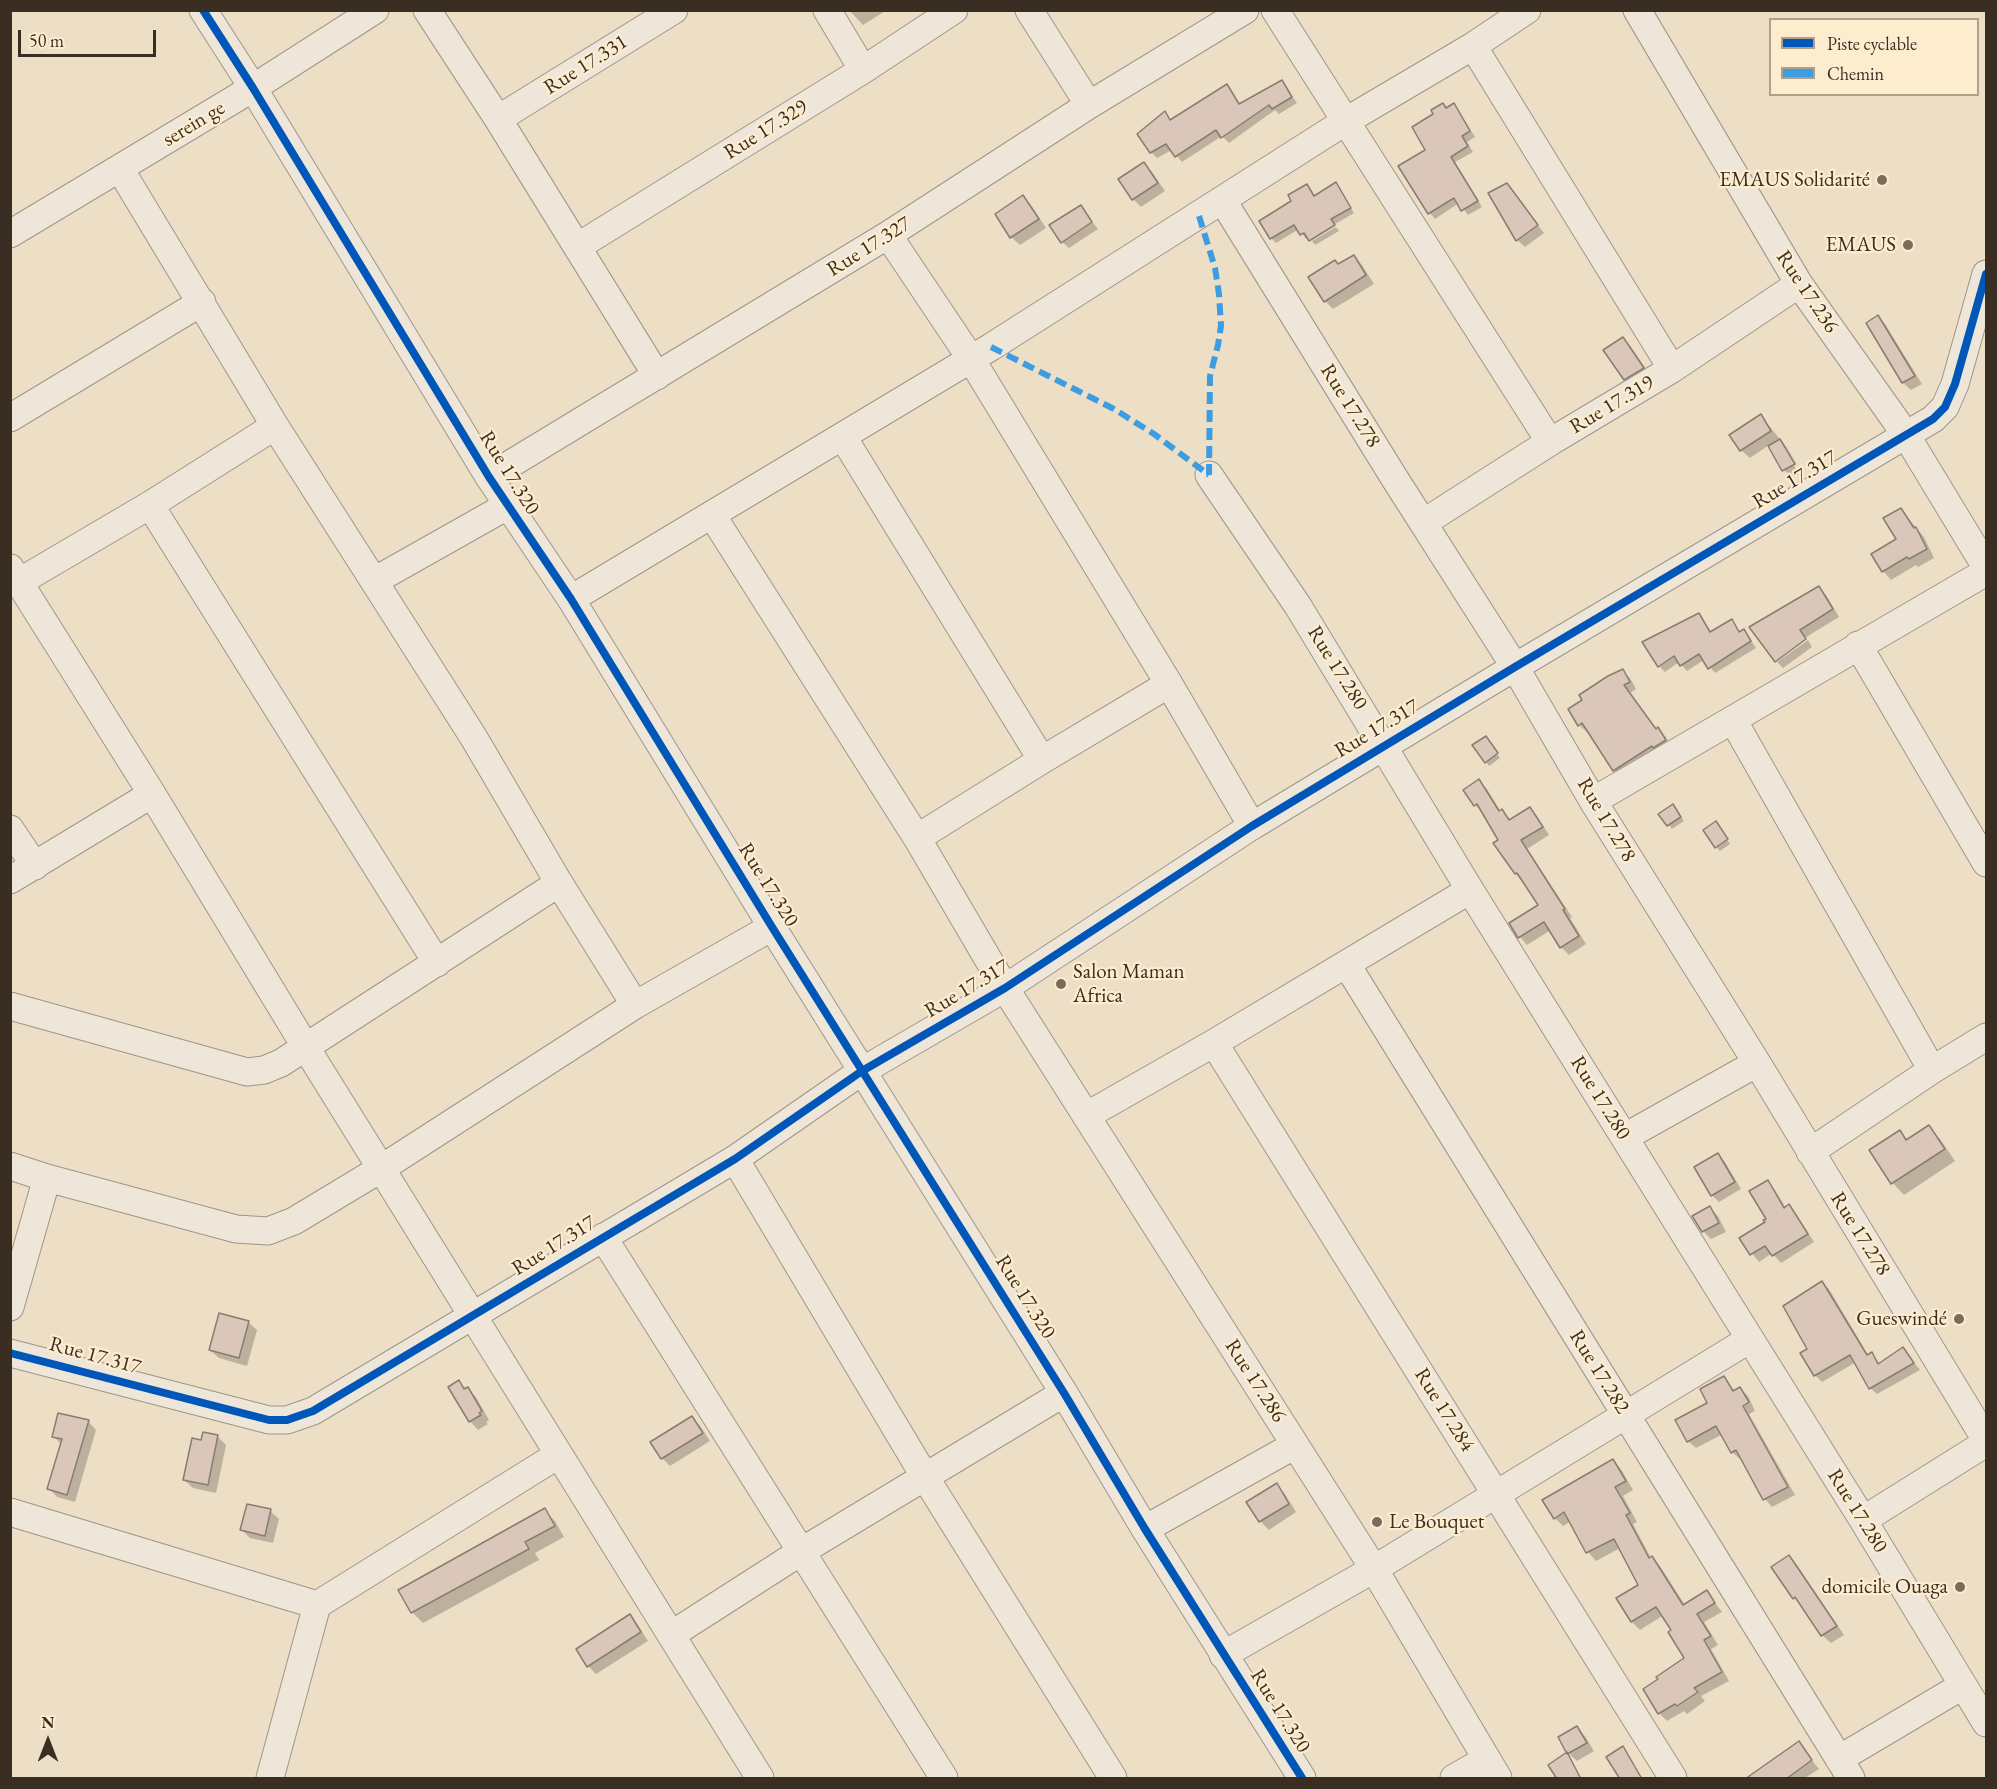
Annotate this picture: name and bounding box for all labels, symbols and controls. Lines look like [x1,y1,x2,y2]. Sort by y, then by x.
scale bar [21,18,159,56]
legend [1769,18,1979,96]
text: 50 m [29,29,64,52]
street label: Rue 17.331 [540,29,632,101]
text: Piste cyclable [1827,32,1917,55]
text: Chemin [1827,62,1884,85]
street label: Rue 17.329 [720,94,812,166]
street label: serein ge [158,96,230,152]
place label: EMAUS Solidarité [1719,167,1870,193]
marker: EMAUS Solidarité [1875,173,1889,187]
street label: Rue 17.327 [823,211,915,283]
place label: EMAUS [1825,232,1896,258]
marker: EMAUS [1901,238,1915,252]
street label: Rue 17.236 [1770,246,1844,338]
street label: Rue 17.278 [1314,360,1386,452]
street label: Rue 17.319 [1565,370,1659,440]
street label: Rue 17.320 [473,427,545,519]
street label: Rue 17.317 [1748,445,1842,515]
street label: Rue 17.280 [1301,622,1373,714]
street label: Rue 17.317 [1330,694,1424,764]
street label: Rue 17.278 [1571,773,1641,867]
street label: Rue 17.320 [732,839,804,931]
street label: Rue 17.317 [920,954,1014,1024]
place label: Salon Maman Africa [1073,959,1185,1009]
marker: Salon Maman Africa [1054,977,1068,991]
street label: Rue 17.280 [1564,1052,1636,1144]
street label: Rue 17.278 [1824,1188,1896,1280]
street label: Rue 17.317 [508,1210,600,1282]
street label: Rue 17.320 [989,1251,1061,1343]
place label: Gueswindé [1856,1306,1947,1332]
marker: Gueswindé [1952,1312,1966,1326]
street label: Rue 17.282 [1563,1326,1635,1418]
street label: Rue 17.317 [47,1332,143,1380]
street label: Rue 17.286 [1219,1335,1291,1427]
street label: Rue 17.284 [1408,1364,1480,1456]
street label: Rue 17.280 [1821,1465,1893,1557]
place label: Le Bouquet [1389,1509,1484,1535]
marker: Le Bouquet [1370,1515,1384,1529]
place label: domicile Ouaga [1821,1574,1948,1600]
marker: domicile Ouaga [1953,1580,1967,1594]
street label: Rue 17.320 [1244,1665,1316,1757]
north arrow [18,1711,78,1771]
text: N [42,1712,54,1733]

